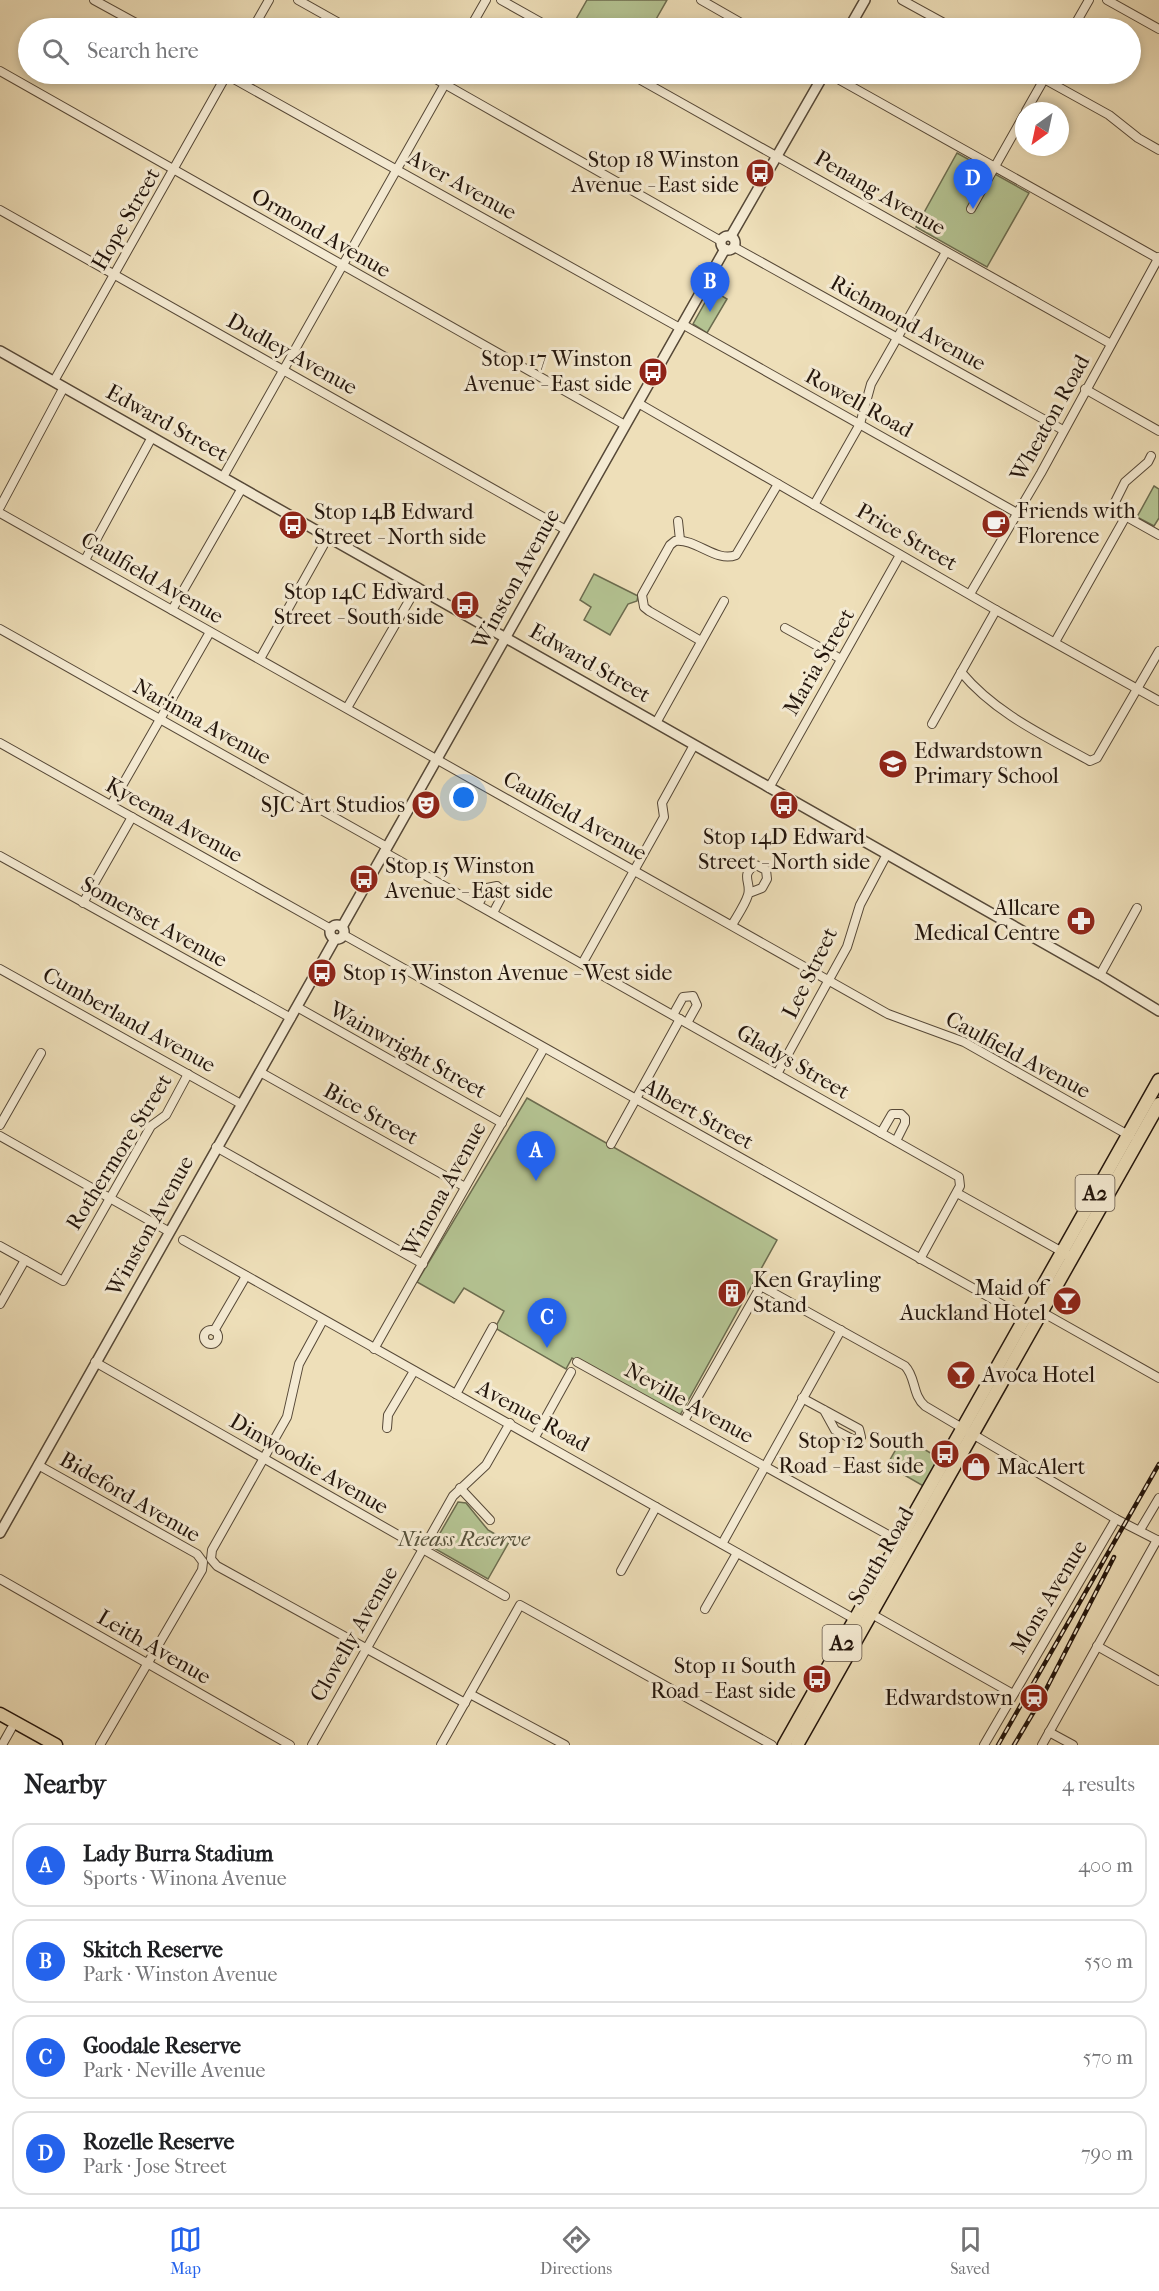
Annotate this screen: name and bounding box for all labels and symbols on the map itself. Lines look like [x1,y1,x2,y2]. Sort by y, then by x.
north arrow [1015,102,1069,156]
street label: Aver Avenue [402,144,521,226]
street label: Penang Avenue [810,145,950,241]
place label: Stop 18 Winston Avenue - East side [570,147,739,198]
bus stop icon: Stop 18 Winston Avenue - East side [744,157,776,189]
pin: D [954,160,992,209]
street label: Hope Street [86,163,166,275]
street label: Ormond Avenue [247,183,395,283]
pin: B [690,262,730,312]
street label: Richmond Avenue [826,269,990,377]
street label: Dudley Avenue [222,307,362,401]
place label: Stop 17 Winston Avenue - East side [463,346,632,397]
street label: Wheaton Road [1004,349,1096,486]
bus stop icon: Stop 17 Winston Avenue - East side [637,356,669,388]
street label: Rowell Road [801,363,918,444]
street label: Edward Street [101,379,233,467]
street label: Price Street [852,498,962,576]
place label: Friends with Florence [1017,498,1136,549]
place label: Stop 14B Edward Street - North side [314,499,486,550]
street label: Winston Avenue [466,504,565,654]
cafe icon: Friends with Florence [980,508,1012,540]
bus stop icon: Stop 14B Edward Street - North side [277,509,309,541]
street label: Caulfield Avenue [76,527,228,629]
place label: Stop 14C Edward Street - South side [274,579,445,630]
bus stop icon: Stop 14C Edward Street - South side [449,589,481,621]
street label: Maria Street [778,604,860,720]
street label: Edward Street [525,618,655,708]
street label: Narinna Avenue [128,673,276,771]
place label: Edwardstown Primary School [914,738,1059,789]
school or university icon: Edwardstown Primary School [877,748,909,780]
street label: Caulfield Avenue [499,766,651,866]
street label: Kyeema Avenue [101,772,247,868]
your location [449,783,478,812]
theatre icon: SJC Art Studios [410,789,442,821]
bus stop icon: Stop 14D Edward Street - North side [768,789,800,821]
place label: SJC Art Studios [261,792,405,818]
place label: Stop 14D Edward Street - North side [698,824,870,875]
place label: Stop 15 Winston Avenue - East side [384,853,553,904]
bus stop icon: Stop 15 Winston Avenue - East side [348,863,380,895]
street label: Somerset Avenue [76,871,232,973]
place label: Allcare Medical Centre [914,895,1060,946]
pharmacy icon: Allcare Medical Centre [1065,905,1097,937]
street label: Lee Street [777,923,843,1023]
bus stop icon: Stop 15 Winston Avenue - West side [306,957,338,989]
place label: Stop 15 Winston Avenue - West side [343,960,673,986]
street label: Cumberland Avenue [38,962,220,1078]
street label: Wainwright Street [324,996,491,1104]
street label: Caulfield Avenue [941,1006,1095,1104]
street label: Gladys Street [732,1019,854,1105]
street label: Rothermore Street [61,1069,178,1235]
street label: Albert Street [637,1072,758,1155]
street label: Bice Street [319,1077,423,1151]
street label: Winona Avenue [396,1117,492,1262]
pin: A [516,1132,556,1181]
street label: Winston Avenue [100,1151,199,1301]
road number: A2 [1076,1175,1114,1211]
place label: Ken Grayling Stand [753,1267,881,1318]
place label: Maid of Auckland Hotel [899,1275,1051,1326]
building icon: Ken Grayling Stand [716,1277,748,1309]
bar icon: Maid of Auckland Hotel [1051,1285,1083,1317]
pin: C [528,1298,566,1348]
street label: Neville Avenue [620,1357,758,1449]
bar icon: Avoca Hotel [945,1359,977,1391]
place label: Avoca Hotel [981,1362,1095,1388]
street label: Avenue Road [471,1374,595,1458]
street label: Dinwoodie Avenue [225,1408,393,1520]
place label: Stop 12 South Road - East side [778,1428,925,1479]
bus stop icon: Stop 12 South Road - East side [929,1438,961,1470]
street label: Bideford Avenue [55,1446,205,1548]
shop icon: MacAlert [960,1451,992,1483]
place label: MacAlert [997,1454,1086,1480]
street label: South Road [843,1502,920,1610]
park label: Nieass Reserve [397,1526,531,1552]
street label: Mons Avenue [1005,1536,1093,1658]
street label: Clovelly Avenue [305,1562,403,1706]
street label: Leith Avenue [93,1604,215,1690]
road number: A2 [822,1625,862,1661]
place label: Stop 11 South Road - East side [650,1653,797,1704]
bus stop icon: Stop 11 South Road - East side [801,1663,833,1695]
station icon: Edwardstown [1018,1682,1050,1714]
place label: Edwardstown [885,1685,1013,1711]

